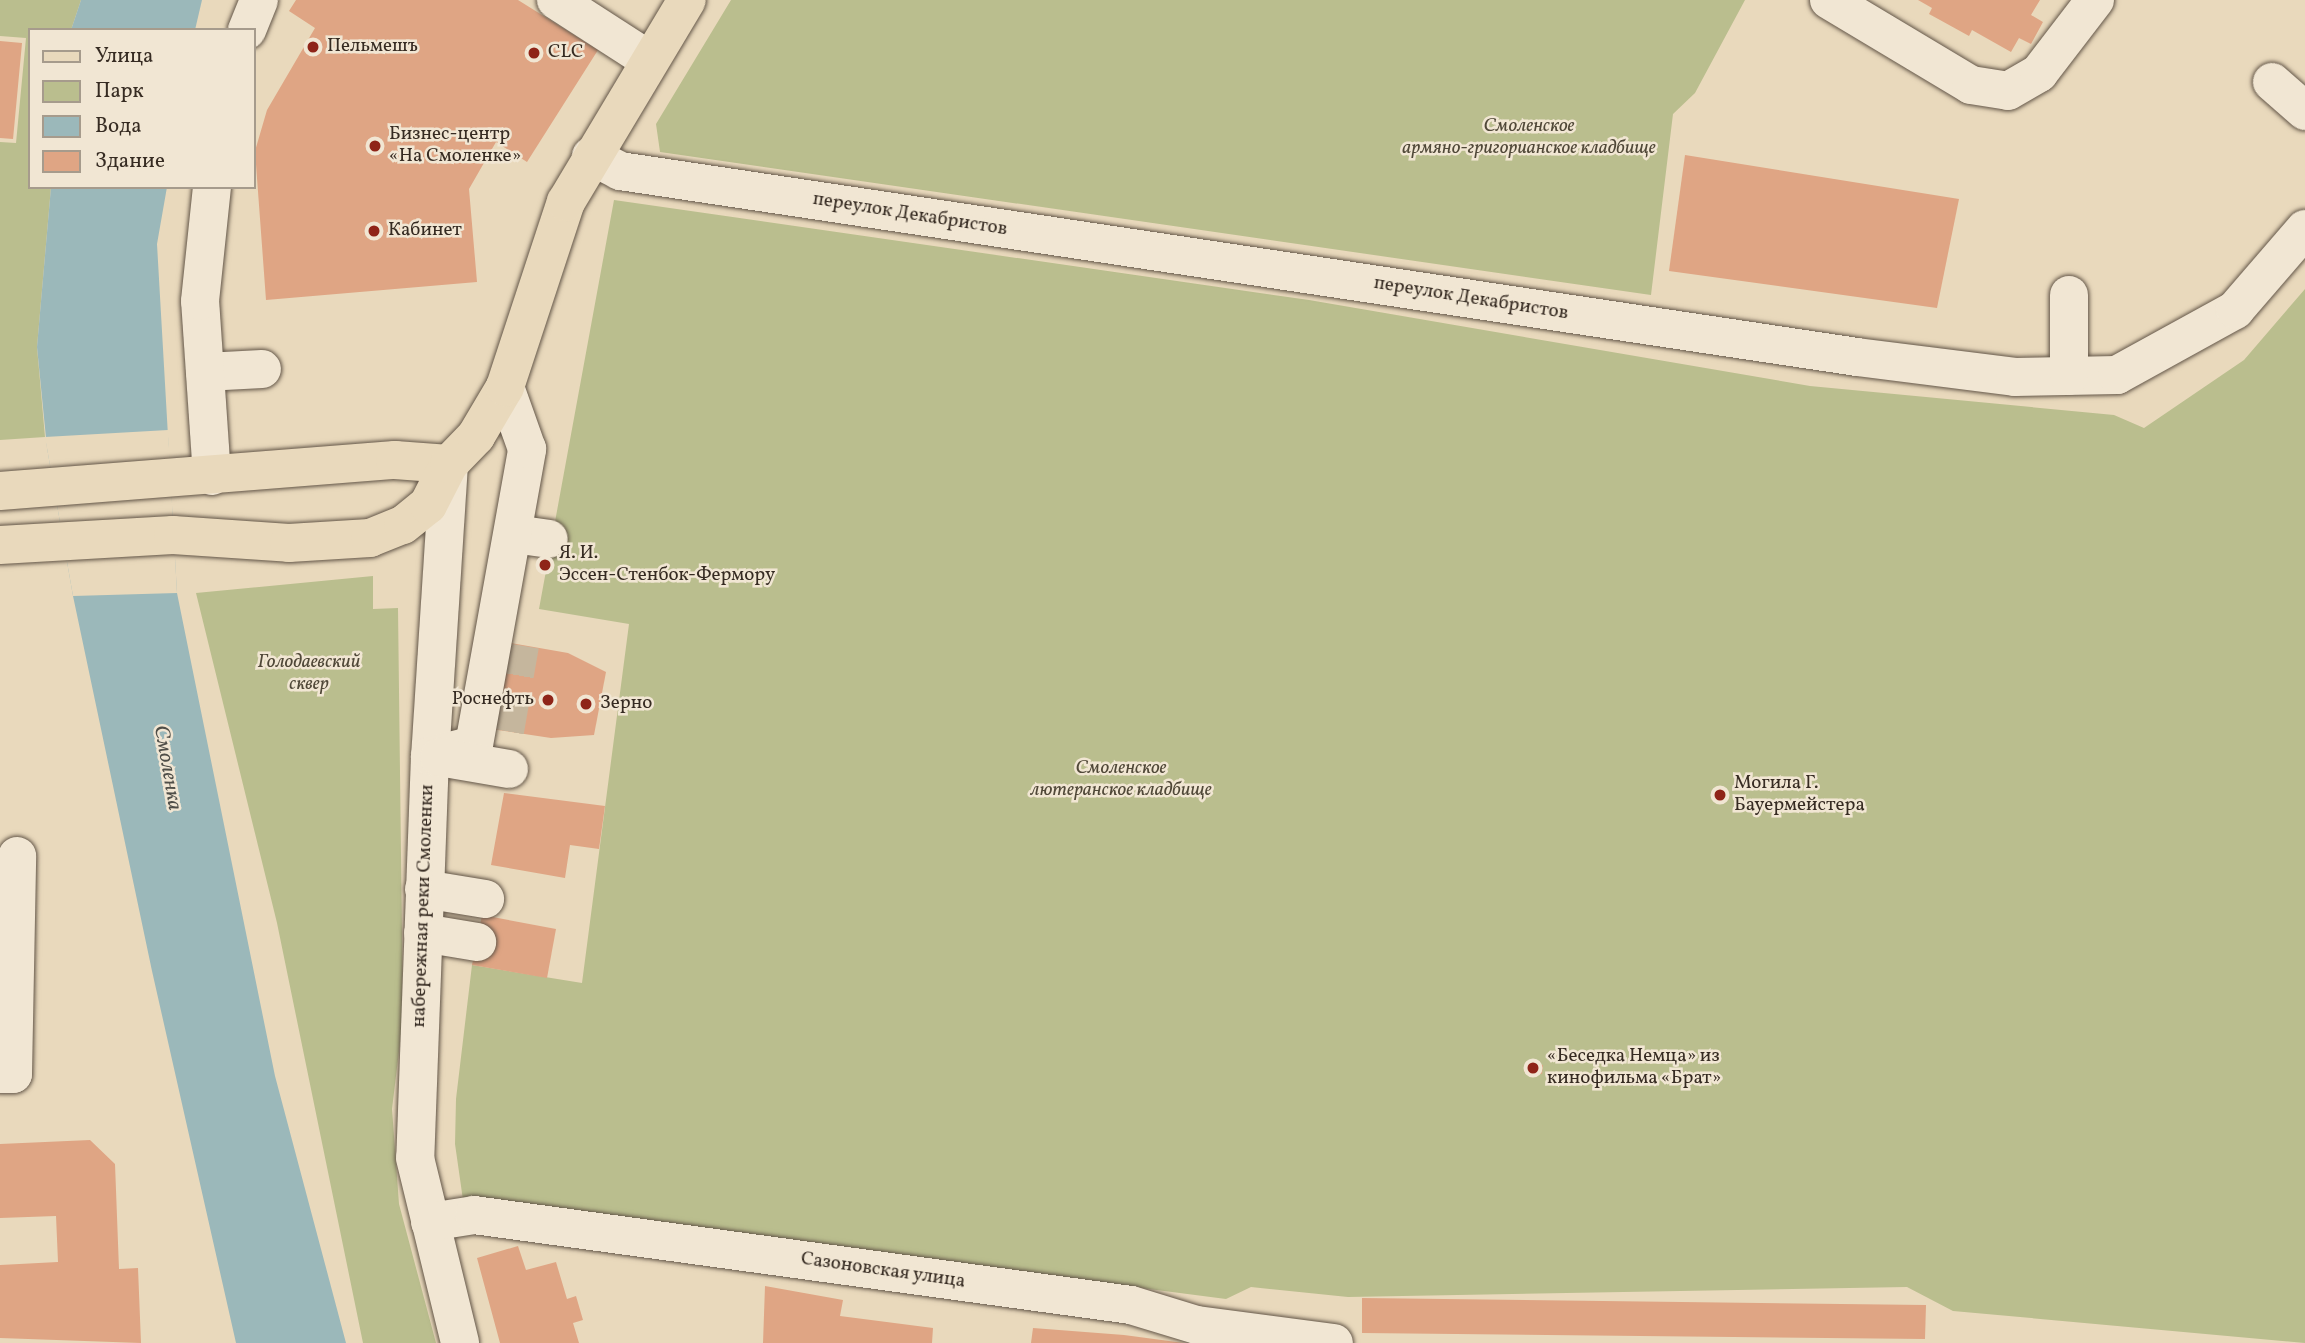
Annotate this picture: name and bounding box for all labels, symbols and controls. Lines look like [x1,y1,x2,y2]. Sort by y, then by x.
legend [28,28,256,189]
place label: Пельмешъ [327,36,418,58]
marker: Пельмешъ [305,39,321,55]
text: Улица [95,42,153,71]
place label: CLC [548,42,583,64]
marker: CLC [526,45,542,61]
text: Парк [95,77,144,106]
text: Вода [95,112,142,141]
park label: Смоленское армяно-григорианское кладбище [1402,116,1656,160]
place label: Бизнес-центр «На Смоленке» [389,124,521,168]
marker: Бизнес-центр «На Смоленке» [367,138,383,154]
text: Здание [95,147,165,176]
street label: переулок Декабристов [811,188,1009,242]
place label: Кабинет [388,220,462,242]
marker: Кабинет [366,223,382,239]
street label: переулок Декабристов [1372,272,1570,326]
place label: Я. И. Эссен-Стенбок-Фермору [559,543,775,587]
marker: Я. И. Эссен-Стенбок-Фермору [537,557,553,573]
park label: Голодаевский сквер [258,652,360,696]
place label: Роснефть [452,689,534,711]
marker: Роснефть [540,692,556,708]
place label: Зерно [600,693,652,715]
marker: Зерно [578,696,594,712]
water label: Смоленка [147,724,187,812]
park label: Смоленское лютеранское кладбище [1030,758,1212,802]
place label: Могила Г. Бауермейстера [1734,773,1865,817]
street label: набережная реки Смоленки [408,784,440,1028]
marker: Могила Г. Бауермейстера [1712,787,1728,803]
place label: «Беседка Немца» из кинофильма «Брат» [1547,1046,1722,1090]
marker: «Беседка Немца» из кинофильма «Брат» [1525,1060,1541,1076]
street label: Сазоновская улица [799,1248,967,1294]

